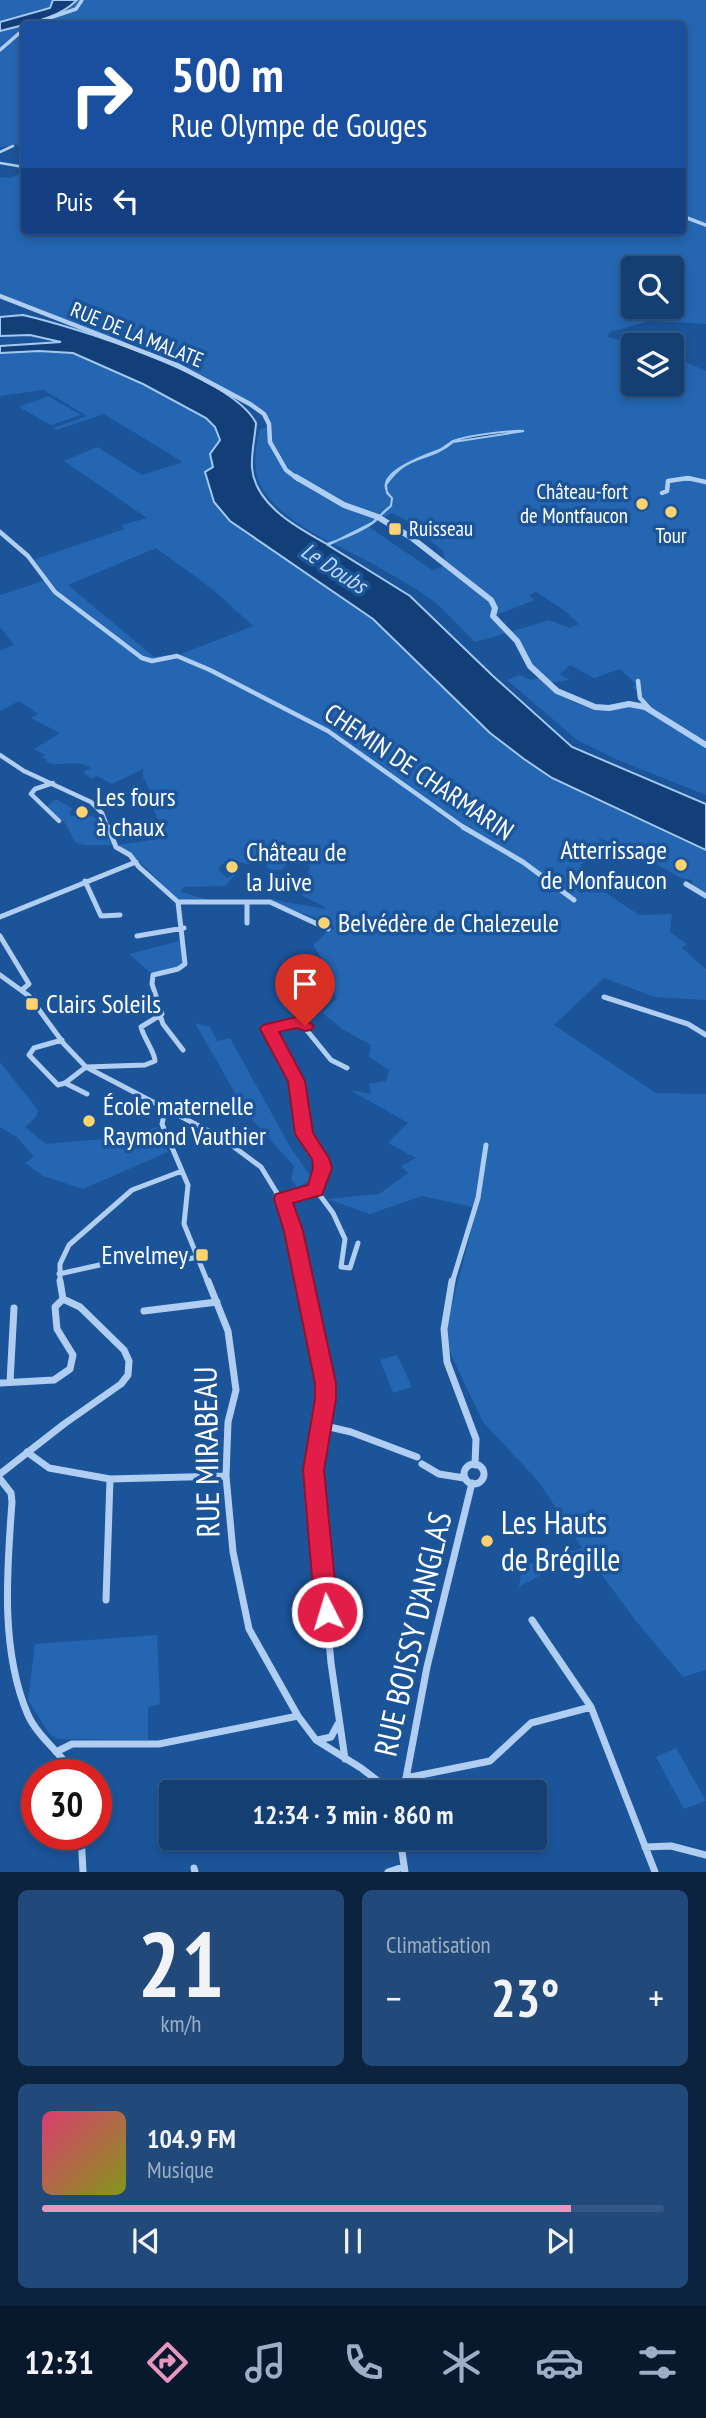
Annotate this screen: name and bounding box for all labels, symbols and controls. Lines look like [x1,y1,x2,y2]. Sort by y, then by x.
text: 500 m [171,42,284,106]
icon: right [56,49,147,140]
text: Rue Olympe de Gouges [171,104,427,146]
icon: left [107,182,145,220]
text: Puis [56,185,93,218]
map controls [621,256,684,396]
button: search [621,256,684,319]
street label: RUE DE LA MALATE [67,296,208,373]
button: layers [621,333,684,396]
place label: Château-fort de Montfaucon [520,478,628,529]
marker: Château-fort de Montfaucon [634,496,650,512]
marker: Tour [663,504,679,520]
place label: Ruisseau [409,515,473,542]
marker: Ruisseau [387,521,403,537]
place label: Tour [655,522,687,549]
water label: Le Doubs [296,536,374,601]
street label: CHEMIN DE CHARMARIN [318,696,520,847]
place label: Les fours à chaux [96,780,176,843]
marker: Les fours à chaux [74,804,90,820]
place label: Atterrissage de Monfaucon [540,833,667,896]
place label: Château de la Juive [246,835,347,898]
marker: Atterrissage de Monfaucon [673,857,689,873]
marker: Château de la Juive [224,859,240,875]
place label: Belvédère de Chalezeule [338,906,559,939]
marker: Belvédère de Chalezeule [316,915,332,931]
pin [275,954,335,1026]
icon: arrive [286,965,324,1003]
place label: Clairs Soleils [46,987,161,1020]
marker: Clairs Soleils [24,996,40,1012]
place label: École maternelle Raymond Vauthier [103,1089,266,1152]
marker: École maternelle Raymond Vauthier [81,1113,97,1129]
place label: Envelmey [102,1238,188,1271]
marker: Envelmey [194,1247,210,1263]
street label: RUE MIRABEAU [184,1366,228,1538]
place label: Les Hauts de Brégille [501,1501,621,1580]
street label: RUE BOISSY D'ANGLAS [363,1507,461,1760]
marker: Les Hauts de Brégille [479,1533,495,1549]
position arrow [290,1575,364,1649]
speed limit sign: 30 [21,1759,112,1850]
text: 12:34 · 3 min · 860 m [253,1798,453,1831]
text: 21 [138,1904,225,2022]
text: Climatisation [386,1930,491,1959]
text: 23° [491,1964,559,2031]
text: − [386,1973,402,2022]
text: + [648,1973,664,2022]
text: km/h [161,2009,201,2038]
text: 104.9 FM [147,2122,236,2155]
text: Musique [147,2155,214,2184]
icon: previous [127,2222,165,2260]
icon: pause [334,2222,372,2260]
icon: next [541,2222,579,2260]
icon: directions [143,2338,192,2387]
icon: music [241,2338,290,2387]
icon: phone [339,2338,388,2387]
icon: climate [437,2338,486,2387]
icon: car [535,2338,584,2387]
icon: filters [633,2338,682,2387]
text: 12:31 [24,2341,94,2383]

